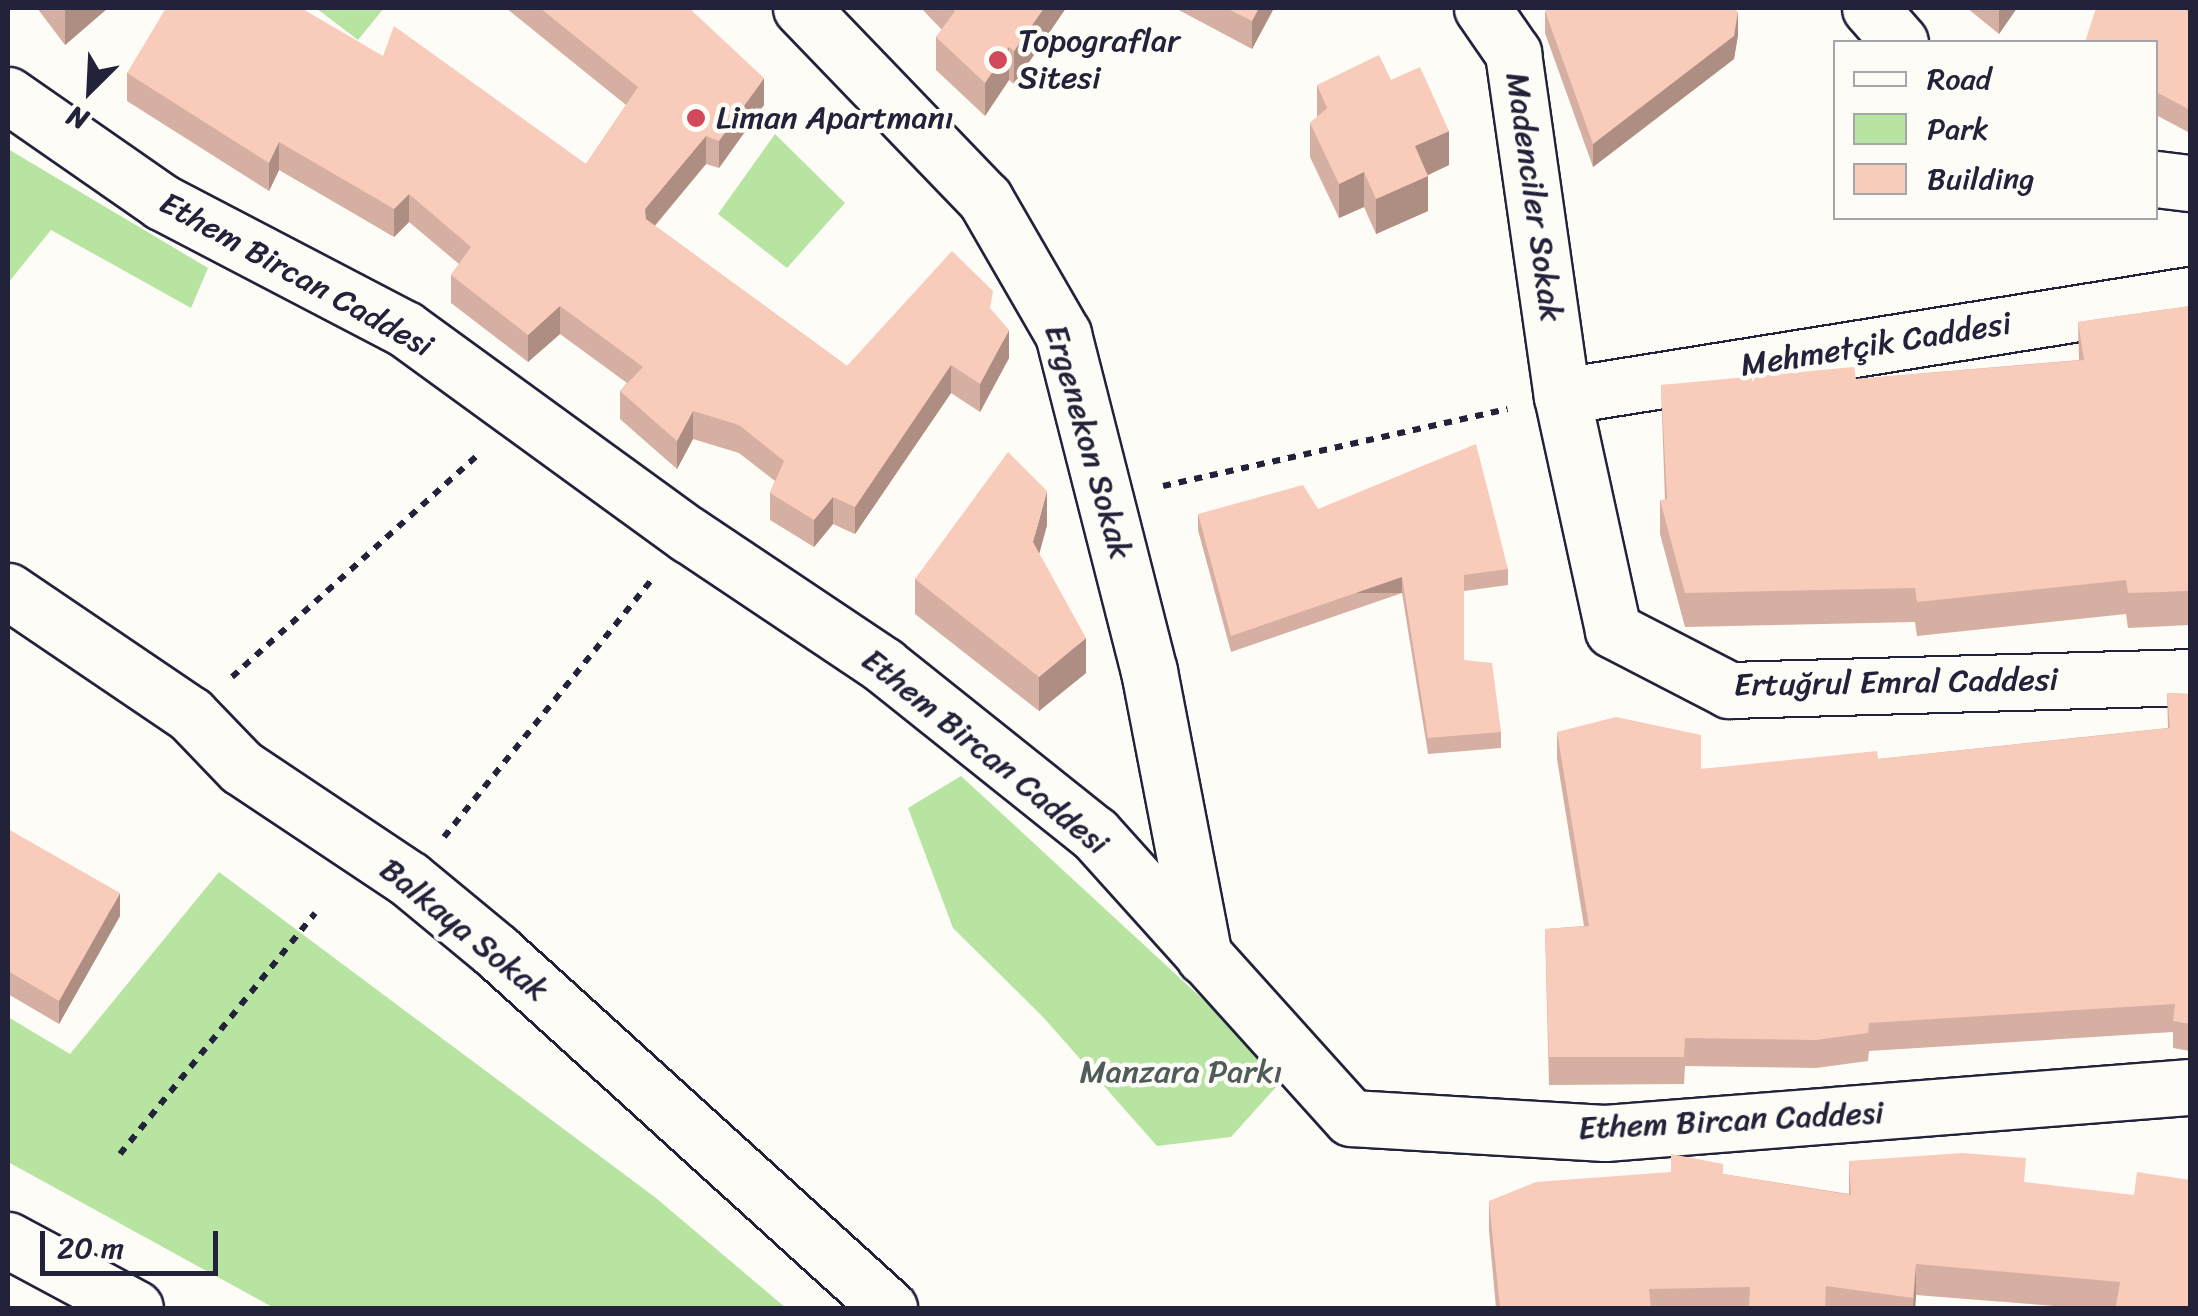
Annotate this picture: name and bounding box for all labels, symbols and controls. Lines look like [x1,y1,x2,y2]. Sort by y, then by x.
place label: Topograflar Sitesi [1018,23,1180,98]
north arrow [40,40,140,140]
legend [1833,40,2158,220]
marker: Topograflar Sitesi [987,49,1009,71]
text: Road [1927,52,1991,106]
street label: Madenciler Sokak [1498,70,1570,324]
text: N [59,92,96,144]
place label: Liman Apartmanı [716,99,953,137]
text: Park [1927,102,1989,156]
marker: Liman Apartmanı [685,107,707,129]
text: Building [1927,152,2034,206]
street label: Ethem Bircan Caddesi [153,184,439,366]
street label: Mehmetçik Caddesi [1739,305,2013,385]
street label: Ergenekon Sokak [1036,320,1140,564]
street label: Ethem Bircan Caddesi [854,641,1116,863]
street label: Ertuğrul Emral Caddesi [1734,661,2058,705]
street label: Balkaya Sokak [372,850,556,1010]
park label: Manzara Parkı [1080,1053,1282,1091]
street label: Ethem Bircan Caddesi [1577,1094,1885,1148]
scale bar [45,1211,222,1273]
text: 20 m [57,1221,124,1275]

